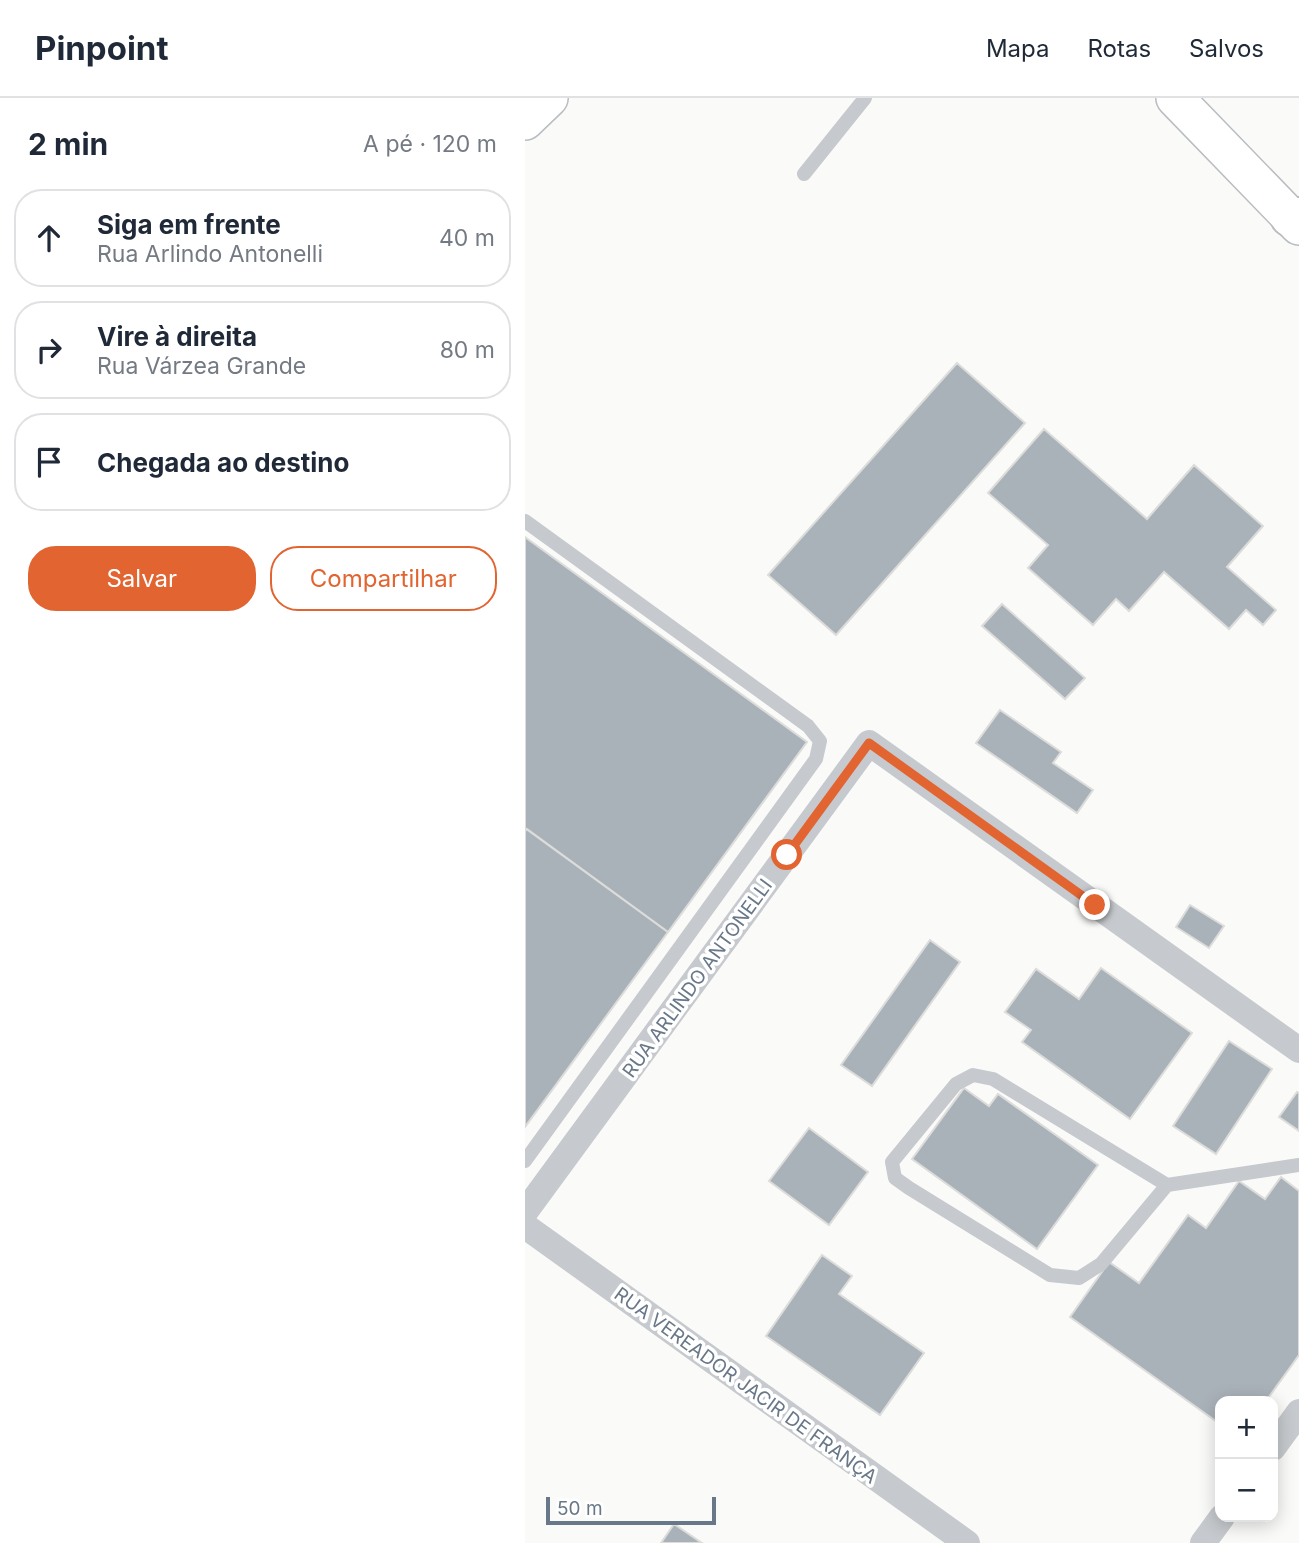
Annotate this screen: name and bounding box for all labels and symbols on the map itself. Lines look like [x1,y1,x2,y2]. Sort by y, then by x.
route start [771,839,802,870]
street label: RUA ARLINDO ANTONELLI [618,875,777,1082]
route end [1079,889,1110,920]
street label: RUA VEREADOR JACIR DE FRANÇA [610,1282,882,1488]
scale bar [546,1494,716,1526]

